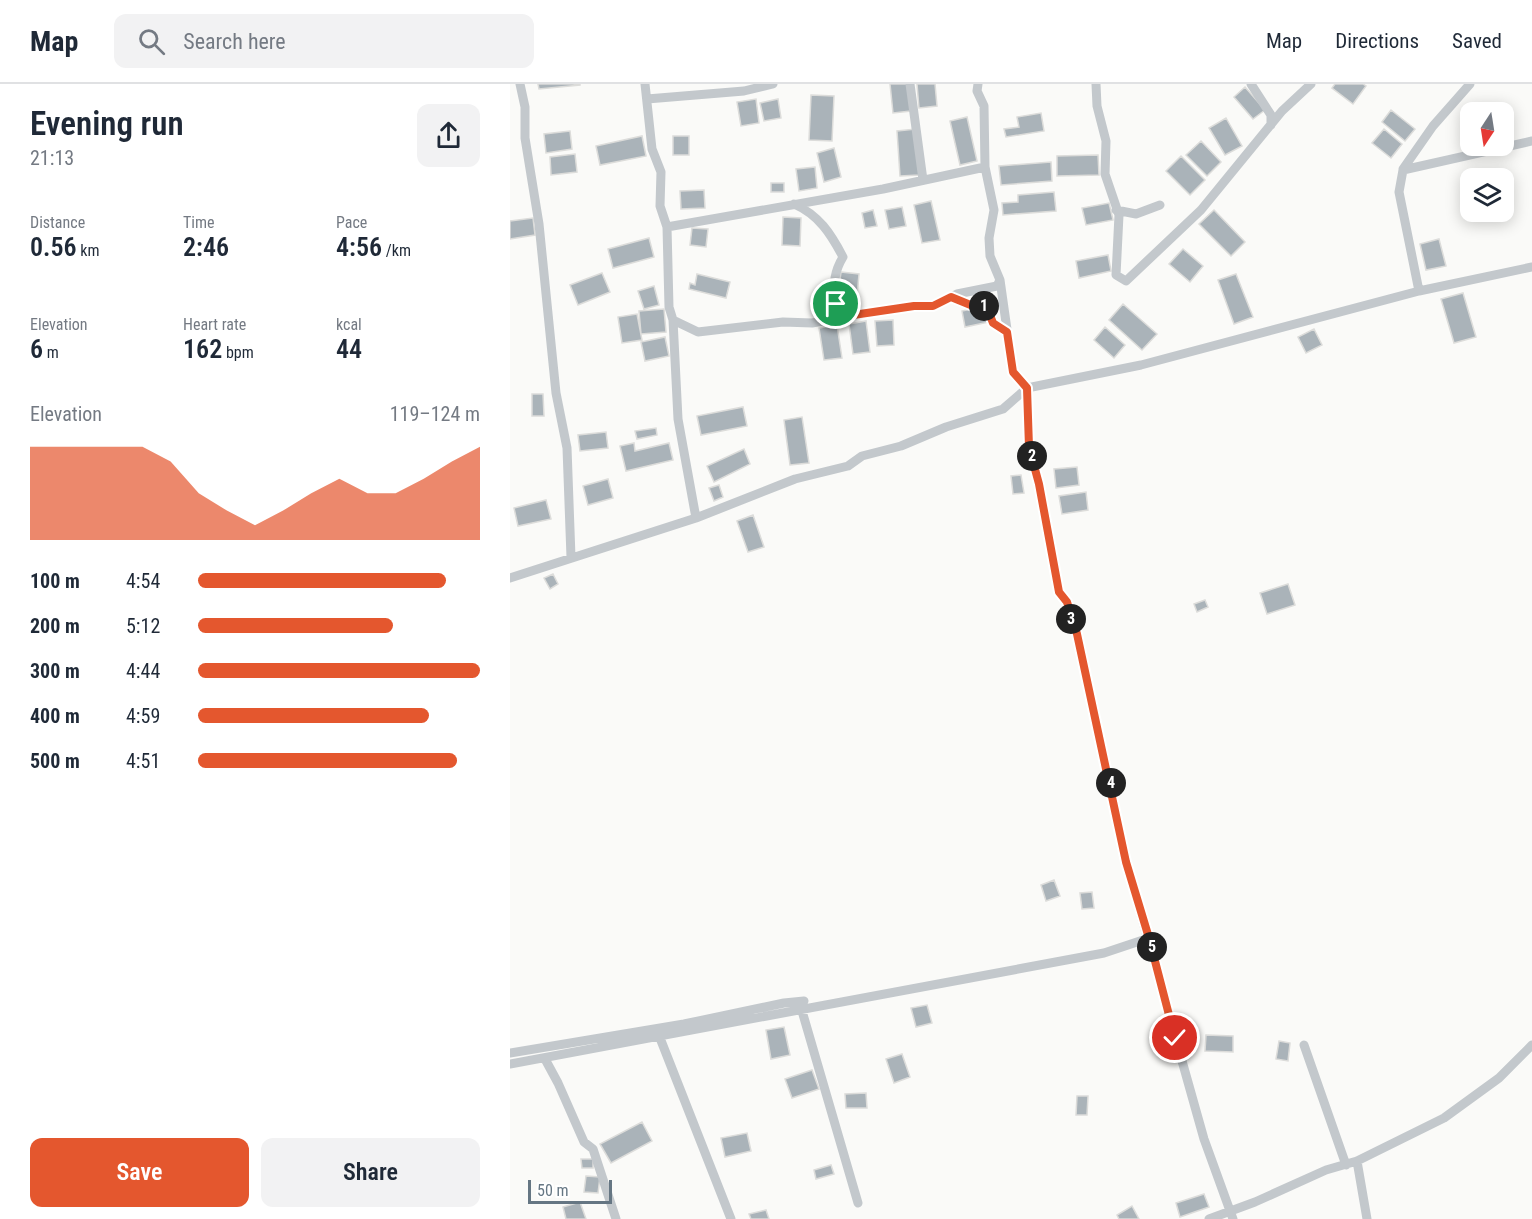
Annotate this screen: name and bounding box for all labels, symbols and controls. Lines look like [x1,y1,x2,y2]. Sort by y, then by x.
search box [114,14,534,68]
text: Map [30,25,78,58]
icon: search [135,25,168,58]
text: Search here [183,29,286,54]
text: Map [1266,29,1302,53]
text: Directions [1335,29,1419,53]
text: Saved [1452,29,1502,53]
north arrow [1460,102,1514,156]
map controls [1460,102,1514,222]
text: Evening run [30,104,184,143]
button: share [417,104,480,167]
text: 21:13 [30,146,74,170]
button: layers [1460,168,1514,222]
text: Distance [30,213,85,232]
text: Time [183,213,215,232]
text: Pace [336,213,367,232]
text: 0.56 [30,232,77,262]
text: 2:46 [183,232,229,262]
text: 4:56 [336,232,382,262]
text: km [77,241,100,260]
text: /km [382,241,411,260]
pin [810,278,861,329]
icon: arrive [819,287,852,320]
pin: 1 [969,291,999,321]
text: 1 [980,296,988,315]
text: Elevation [30,315,88,334]
text: Heart rate [183,315,246,334]
text: kcal [336,315,362,334]
text: 6 [30,334,43,364]
text: 162 [183,334,222,364]
text: 44 [336,334,362,364]
text: m [43,343,59,362]
text: bpm [222,343,254,362]
text: Elevation [30,402,102,426]
text: 119–124 m [390,402,480,426]
pin: 2 [1017,441,1047,471]
text: 2 [1028,446,1036,465]
text: 100 m [30,569,80,593]
text: 4:54 [126,569,160,593]
pin: 3 [1056,604,1086,634]
text: 3 [1067,609,1075,628]
text: 200 m [30,614,80,638]
text: 5:12 [126,614,160,638]
text: 300 m [30,659,80,683]
text: 4:44 [126,659,160,683]
text: 400 m [30,704,80,728]
text: 4:59 [126,704,160,728]
text: 500 m [30,749,80,773]
text: 4:51 [126,749,160,773]
pin: 4 [1096,768,1126,798]
text: 4 [1107,773,1115,792]
pin: 5 [1137,932,1167,962]
text: 5 [1148,937,1156,956]
pin [1149,1012,1200,1063]
icon: check [1158,1021,1191,1054]
button: Save [30,1138,249,1207]
button: Share [261,1138,480,1207]
scale bar [528,1177,612,1204]
text: 50 m [537,1181,569,1200]

